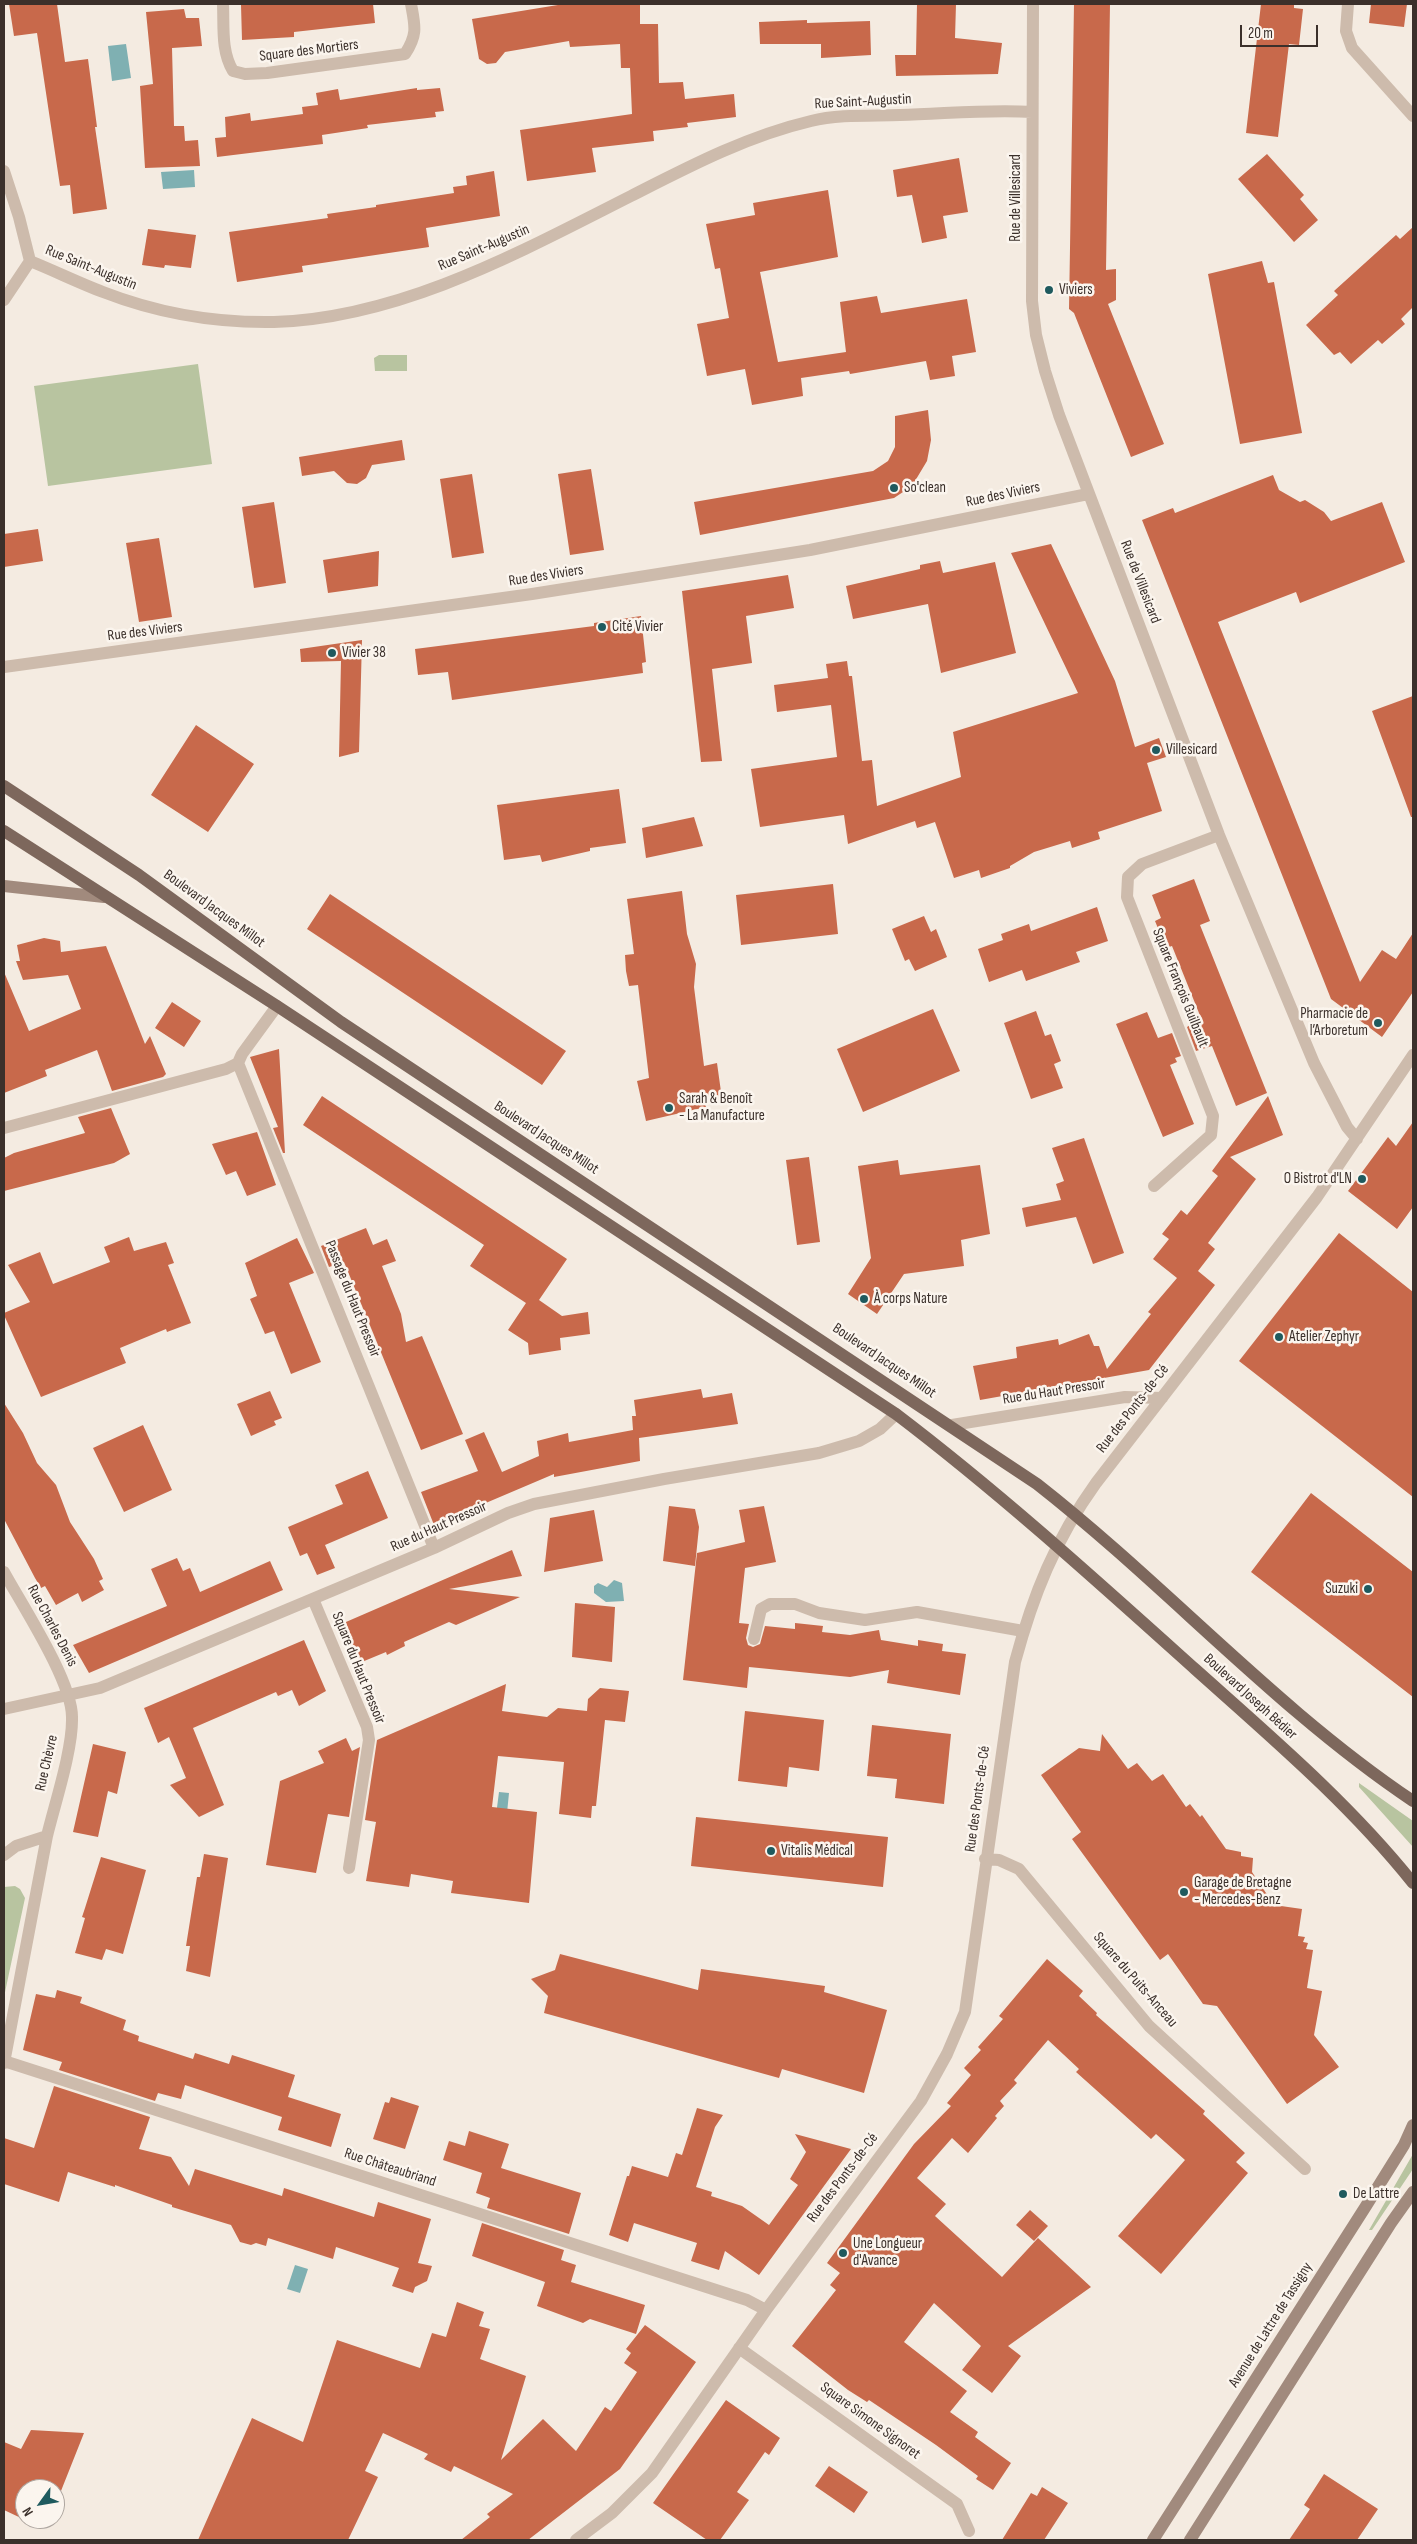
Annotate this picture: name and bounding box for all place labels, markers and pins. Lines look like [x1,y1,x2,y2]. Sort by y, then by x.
place label: Viviers [1059,281,1093,299]
marker: Viviers [1043,284,1055,296]
place label: So'clean [904,479,946,497]
marker: So'clean [888,482,900,494]
place label: Cité Vivier [612,618,663,636]
marker: Cité Vivier [596,621,608,633]
place label: Vivier 38 [342,644,386,662]
marker: Vivier 38 [326,647,338,659]
place label: Villesicard [1166,741,1217,759]
marker: Villesicard [1150,744,1162,756]
place label: Pharmacie de l’Arboretum [1300,1005,1368,1040]
marker: Pharmacie de l’Arboretum [1372,1017,1384,1029]
place label: Sarah & Benoît - La Manufacture [679,1090,765,1125]
marker: Sarah & Benoît - La Manufacture [663,1102,675,1114]
place label: O Bistrot d'LN [1284,1170,1352,1188]
marker: O Bistrot d'LN [1356,1173,1368,1185]
place label: À corps Nature [874,1290,948,1308]
marker: À corps Nature [858,1293,870,1305]
place label: Atelier Zephyr [1289,1328,1359,1346]
marker: Atelier Zephyr [1273,1331,1285,1343]
place label: Suzuki [1325,1580,1358,1598]
marker: Suzuki [1362,1583,1374,1595]
place label: Vitalis Médical [781,1842,853,1860]
marker: Vitalis Médical [765,1845,777,1857]
place label: Garage de Bretagne - Mercedes-Benz [1194,1874,1291,1909]
marker: Garage de Bretagne - Mercedes-Benz [1178,1886,1190,1898]
place label: De Lattre [1353,2185,1399,2203]
marker: De Lattre [1337,2188,1349,2200]
place label: Une Longueur d'Avance [853,2235,922,2270]
marker: Une Longueur d'Avance [837,2247,849,2259]

